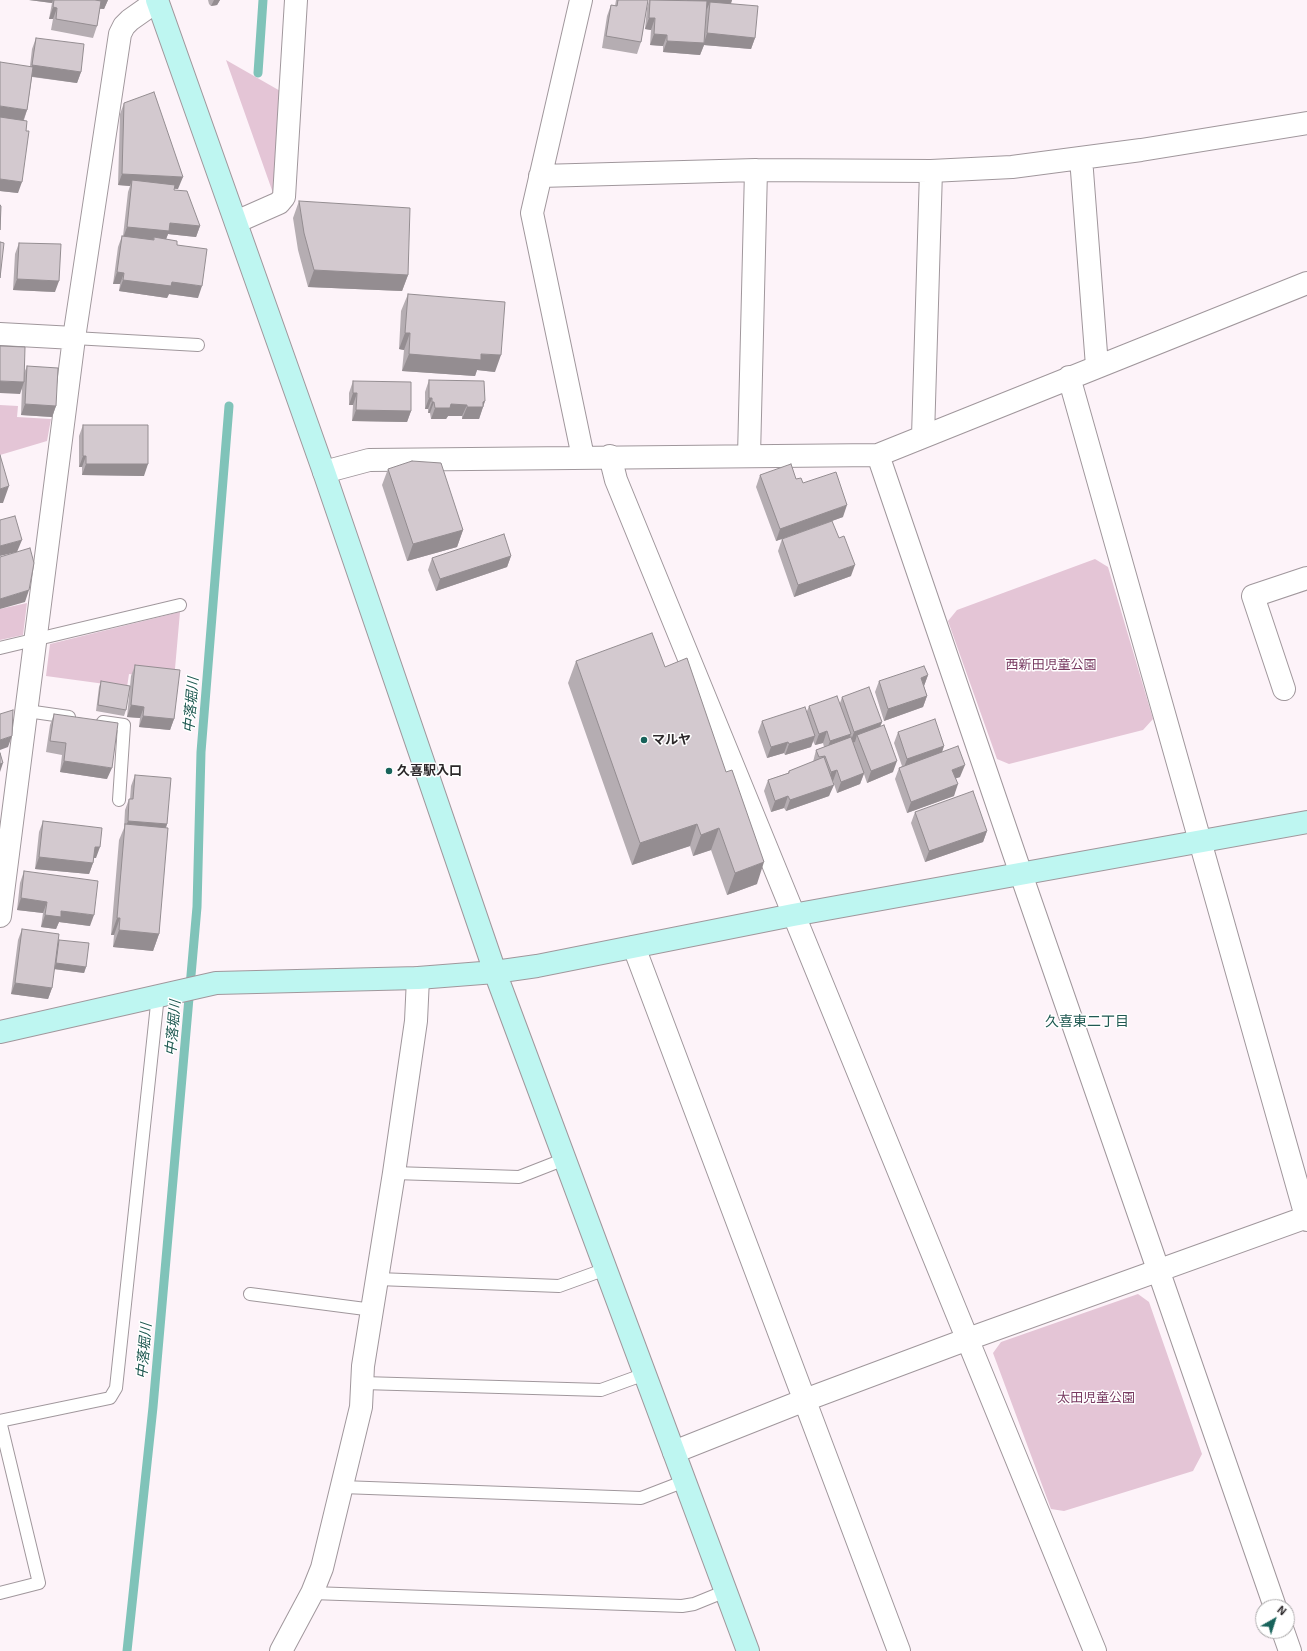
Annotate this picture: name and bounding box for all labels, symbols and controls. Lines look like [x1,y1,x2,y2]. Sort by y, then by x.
park label: 西新田児童公園 [1006,657,1096,673]
water label: 中落堀川 [180,676,202,734]
place label: マルヤ [652,732,691,748]
marker: マルヤ [639,735,649,745]
place label: 久喜駅入口 [397,763,462,779]
marker: 久喜駅入口 [384,766,394,776]
water label: 中落堀川 [162,999,184,1057]
district label: 久喜東二丁目 [1045,1013,1129,1029]
water label: 中落堀川 [133,1322,155,1380]
park label: 太田児童公園 [1057,1390,1135,1406]
north arrow [1255,1599,1295,1639]
text: N [1275,1603,1289,1618]

